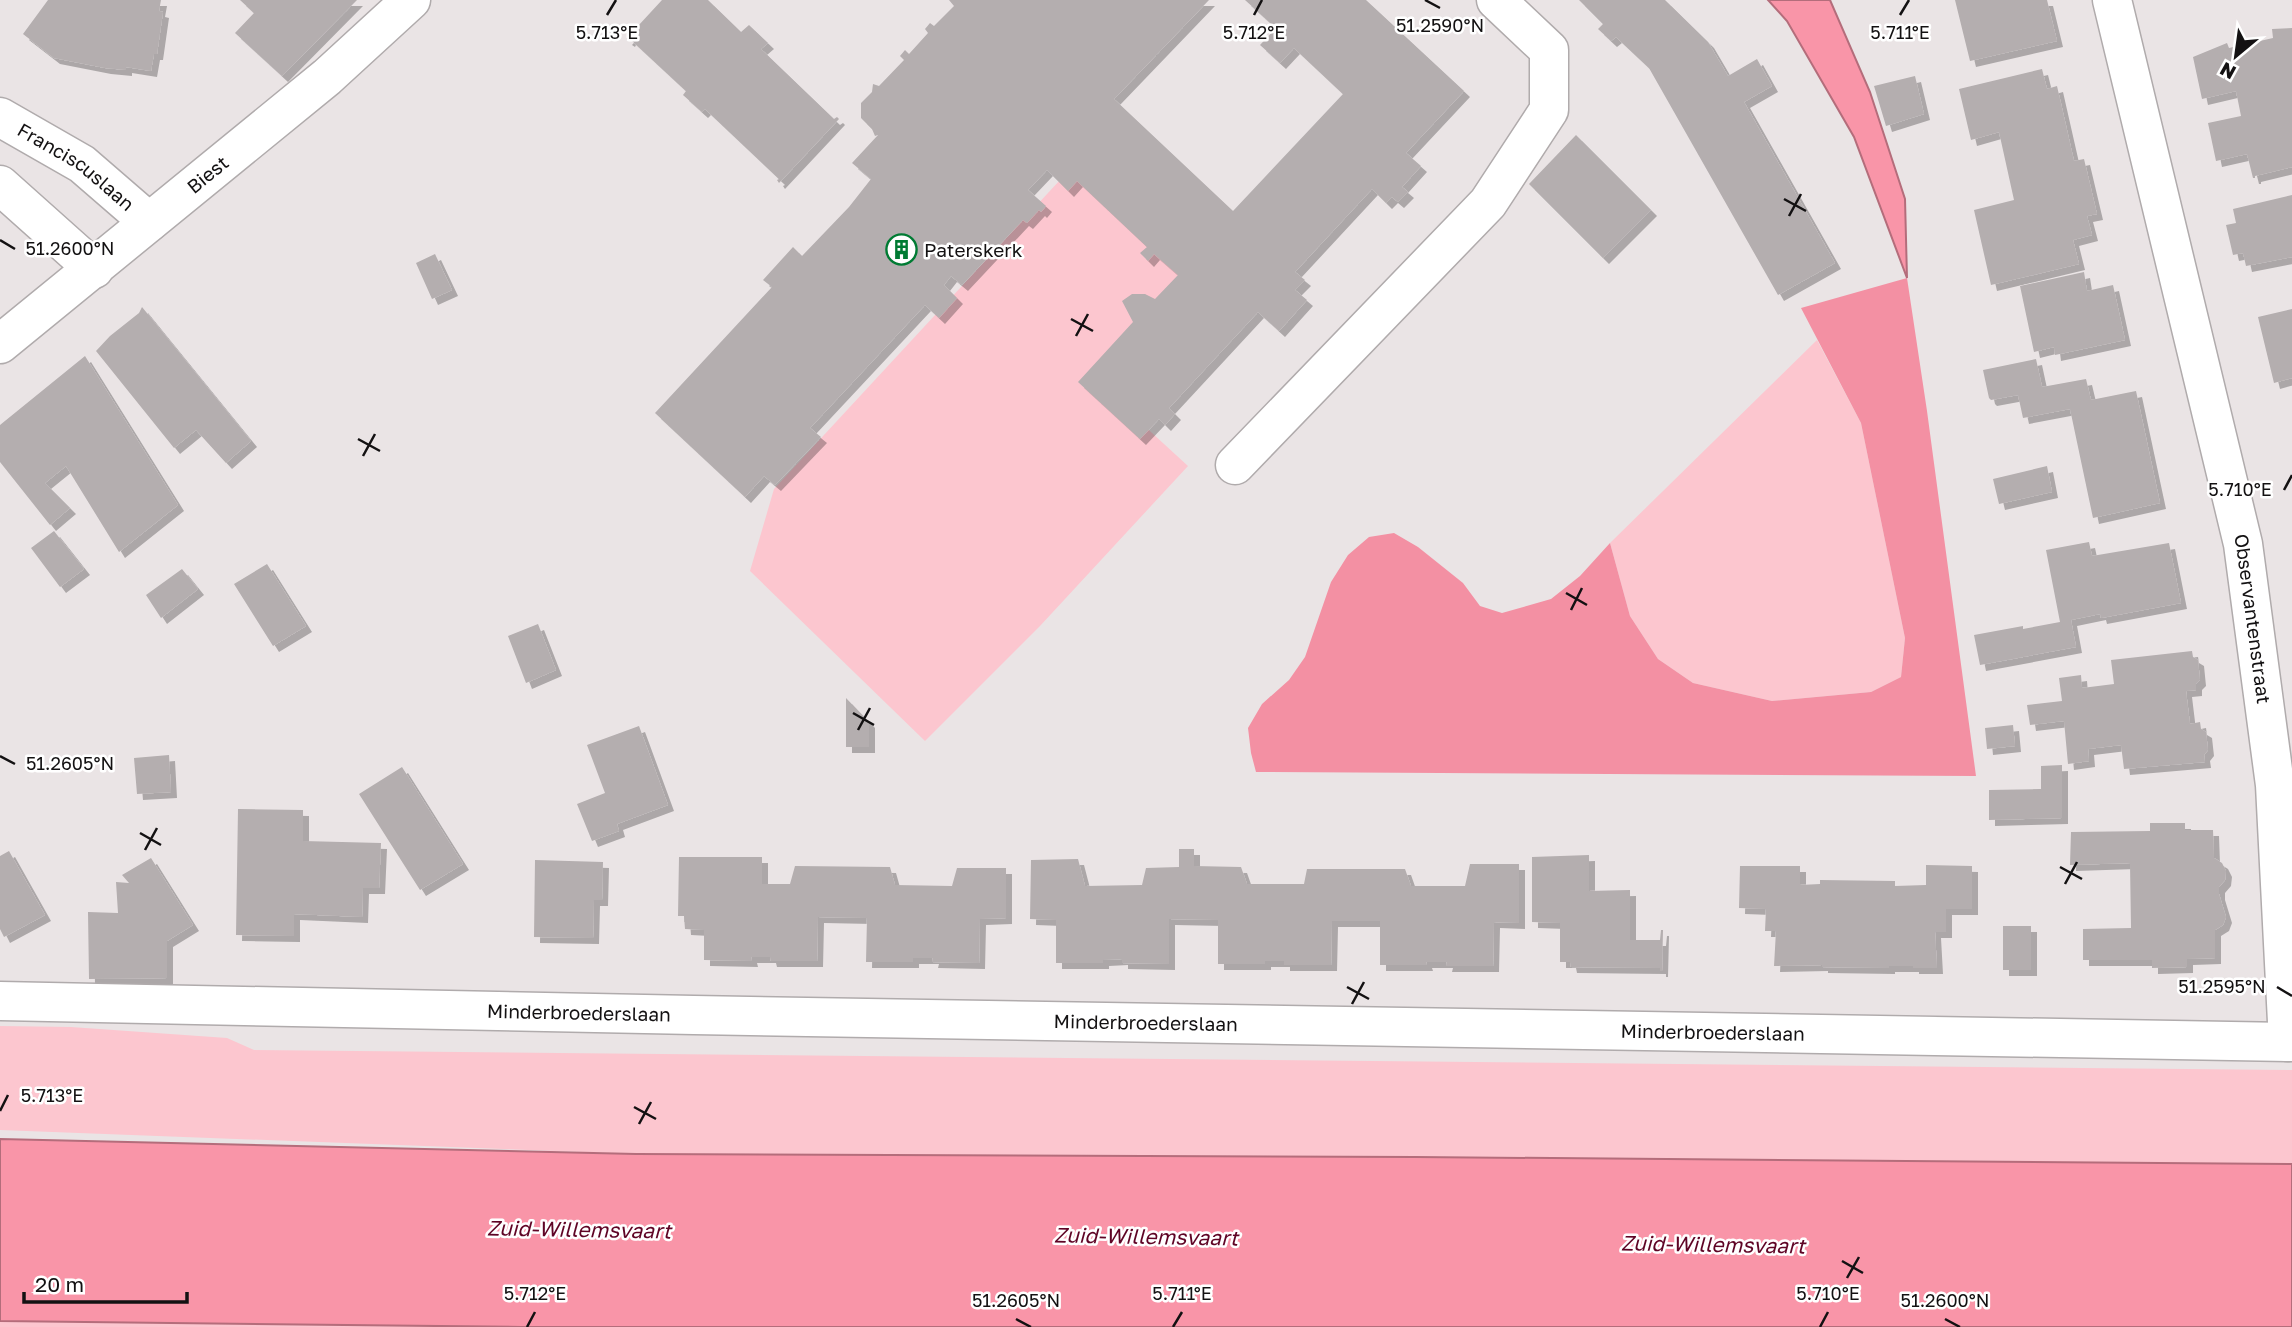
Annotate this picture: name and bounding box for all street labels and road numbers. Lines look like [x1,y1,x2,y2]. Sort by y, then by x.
street label: Franciscuslaan [14,118,139,215]
street label: Biest [182,150,233,198]
street label: Observantenstraat [2230,531,2276,705]
street label: Minderbroederslaan [487,999,671,1026]
street label: Minderbroederslaan [1054,1009,1238,1035]
street label: Minderbroederslaan [1620,1019,1805,1045]

